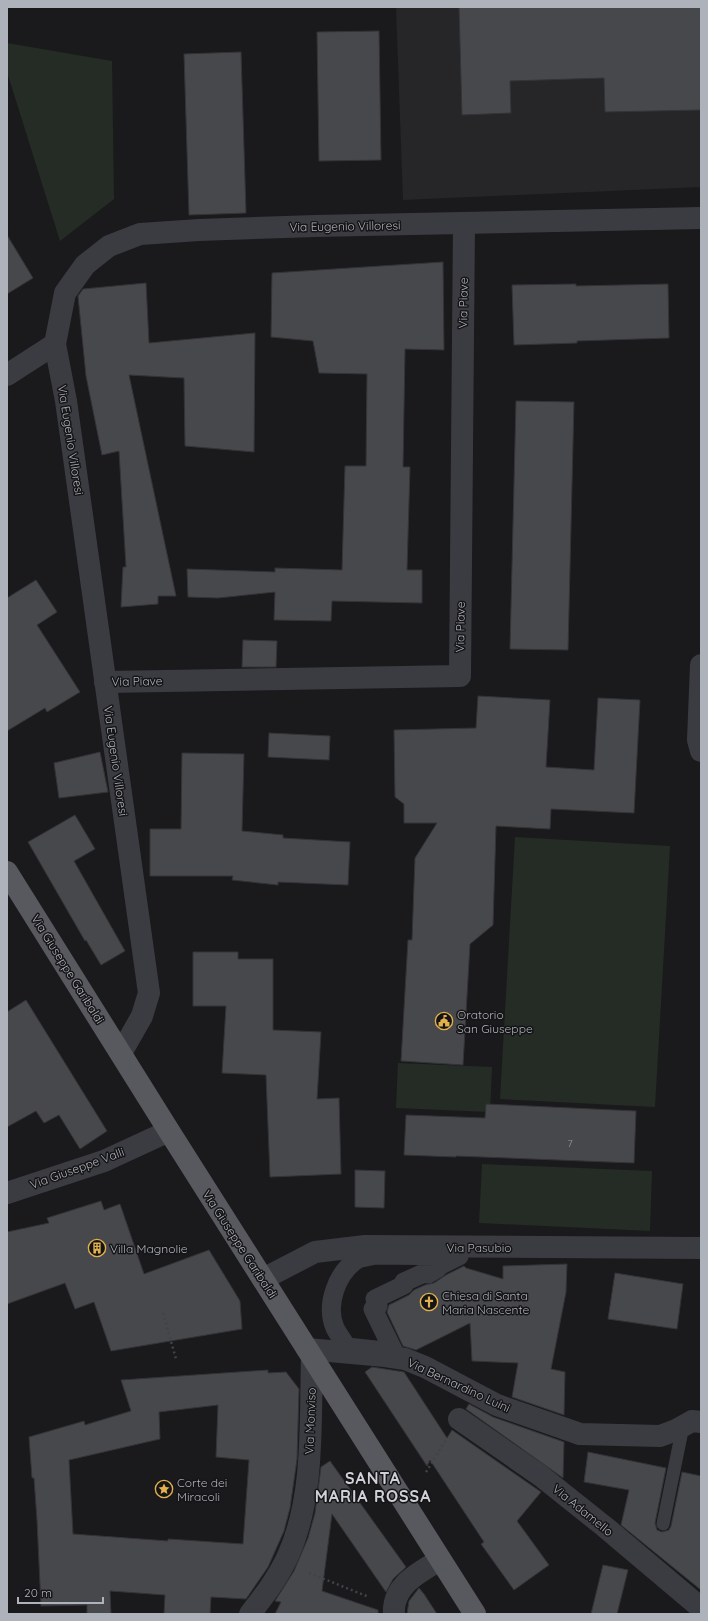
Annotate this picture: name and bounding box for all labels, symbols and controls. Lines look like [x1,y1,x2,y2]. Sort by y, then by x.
street label: Via Eugenio Villoresi [289,218,401,234]
street label: Via Piave [455,277,471,329]
street label: Via Eugenio Villoresi [55,384,87,496]
street label: Via Piave [452,601,468,653]
street label: Via Piave [111,673,163,689]
street label: Via Eugenio Villoresi [101,705,131,817]
street label: Via Giuseppe Garibaldi [28,912,108,1026]
place label: Oratorio San Giuseppe [457,1007,533,1036]
public building icon: Oratorio San Giuseppe [434,1011,454,1031]
house number: 7 [567,1137,573,1150]
street label: Via Giuseppe Valli [28,1144,126,1192]
street label: Via Giuseppe Garibaldi [199,1187,281,1301]
building icon: Villa Magnolie [87,1238,107,1258]
street label: Via Pasubio [446,1240,512,1255]
place label: Villa Magnolie [110,1241,188,1256]
place label: Chiesa di Santa Maria Nascente [442,1288,530,1317]
church icon: Chiesa di Santa Maria Nascente [419,1292,439,1312]
street label: Via Bernardino Luini [405,1355,513,1415]
street label: Via Monviso [301,1387,319,1455]
district label: SANTA MARIA ROSSA [315,1468,431,1506]
place label: Corte dei Miracoli [177,1475,227,1504]
place icon: Corte dei Miracoli [154,1479,174,1499]
street label: Via Adamello [550,1481,616,1539]
scale bar [18,1579,103,1605]
text: 20 m [24,1585,52,1600]

